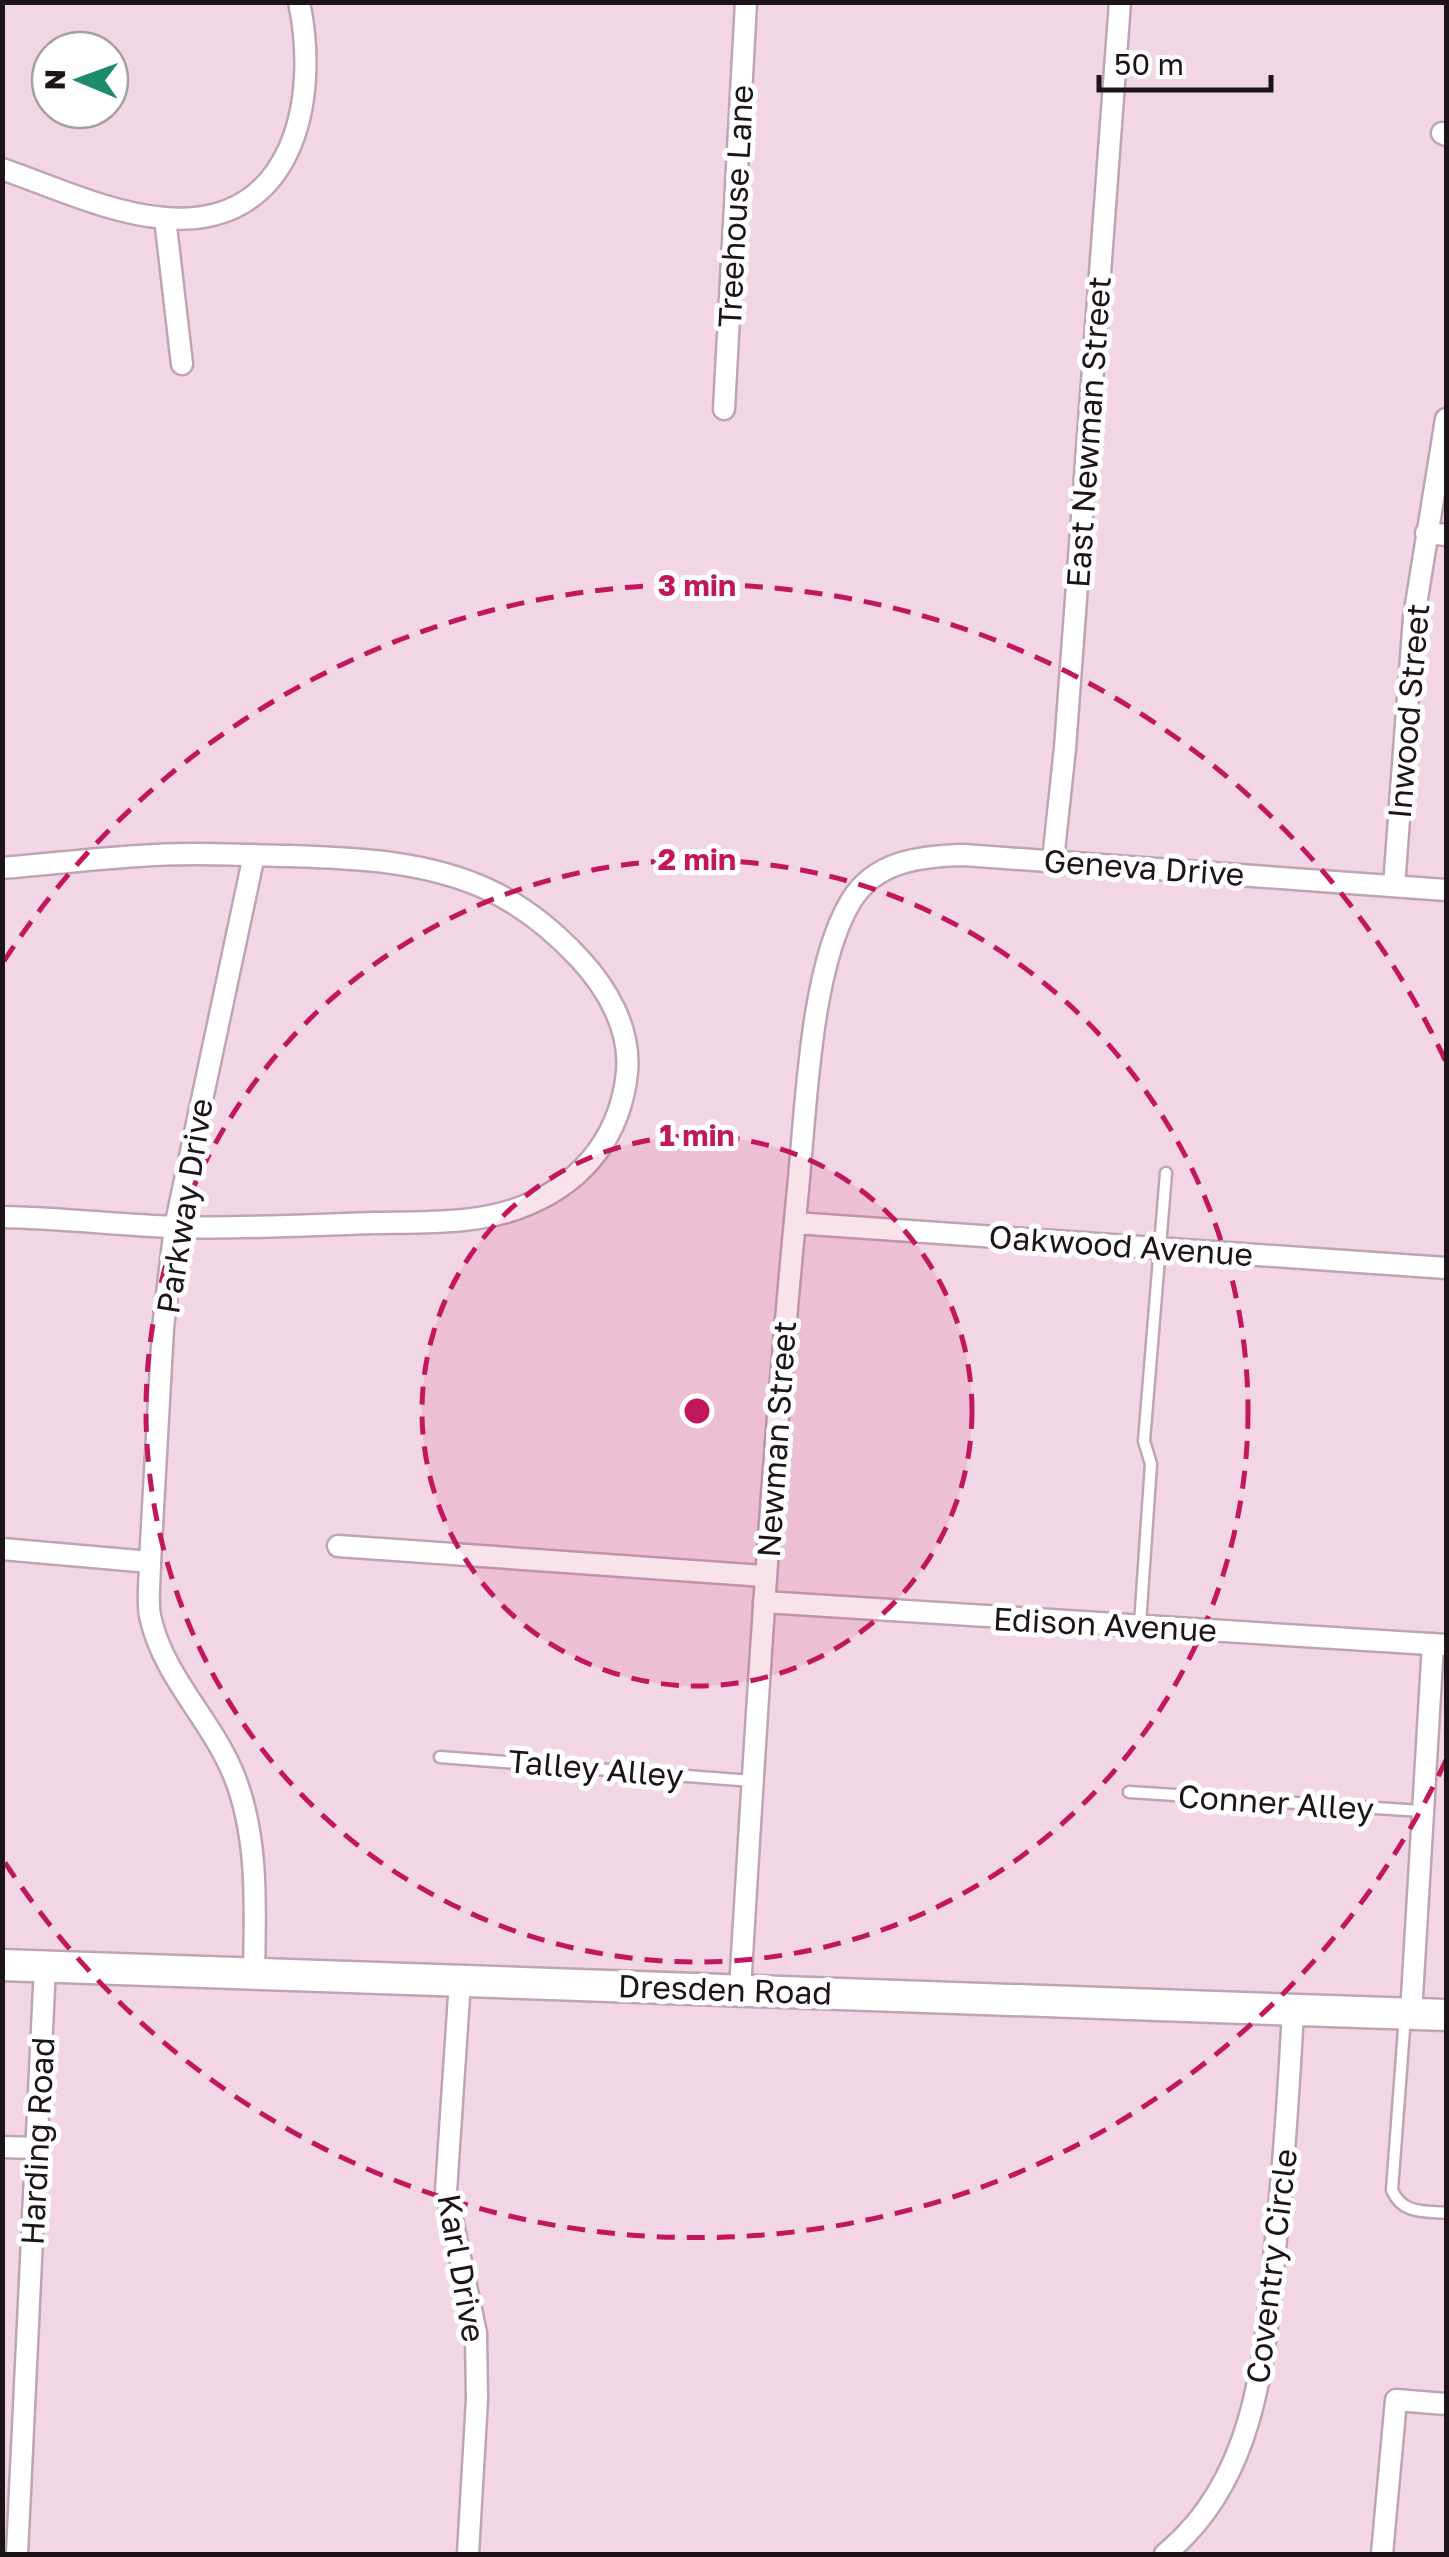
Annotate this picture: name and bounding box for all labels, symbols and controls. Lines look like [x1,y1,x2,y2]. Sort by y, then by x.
north arrow [30,30,130,130]
scale bar [1099,30,1272,92]
text: 50 m [1114,46,1184,82]
text: N [38,69,71,90]
street label: Treehouse Lane [710,84,760,328]
street label: East Newman Street [1058,275,1118,589]
text: 3 min [658,567,736,603]
street label: Inwood Street [1380,602,1436,820]
text: 2 min [658,841,736,877]
street label: Geneva Drive [1042,841,1246,893]
street label: Parkway Drive [148,1096,220,1316]
text: 1 min [659,1117,735,1153]
street label: Oakwood Avenue [988,1217,1254,1273]
street label: Newman Street [749,1319,803,1559]
centre of rings [679,1393,715,1429]
street label: Edison Avenue [992,1599,1218,1649]
street label: Talley Alley [507,1741,685,1795]
street label: Conner Alley [1177,1776,1375,1828]
street label: Dresden Road [617,1966,833,2012]
street label: Harding Road [13,2036,61,2246]
street label: Coventry Circle [1238,2147,1304,2385]
street label: Karl Drive [430,2191,494,2345]

